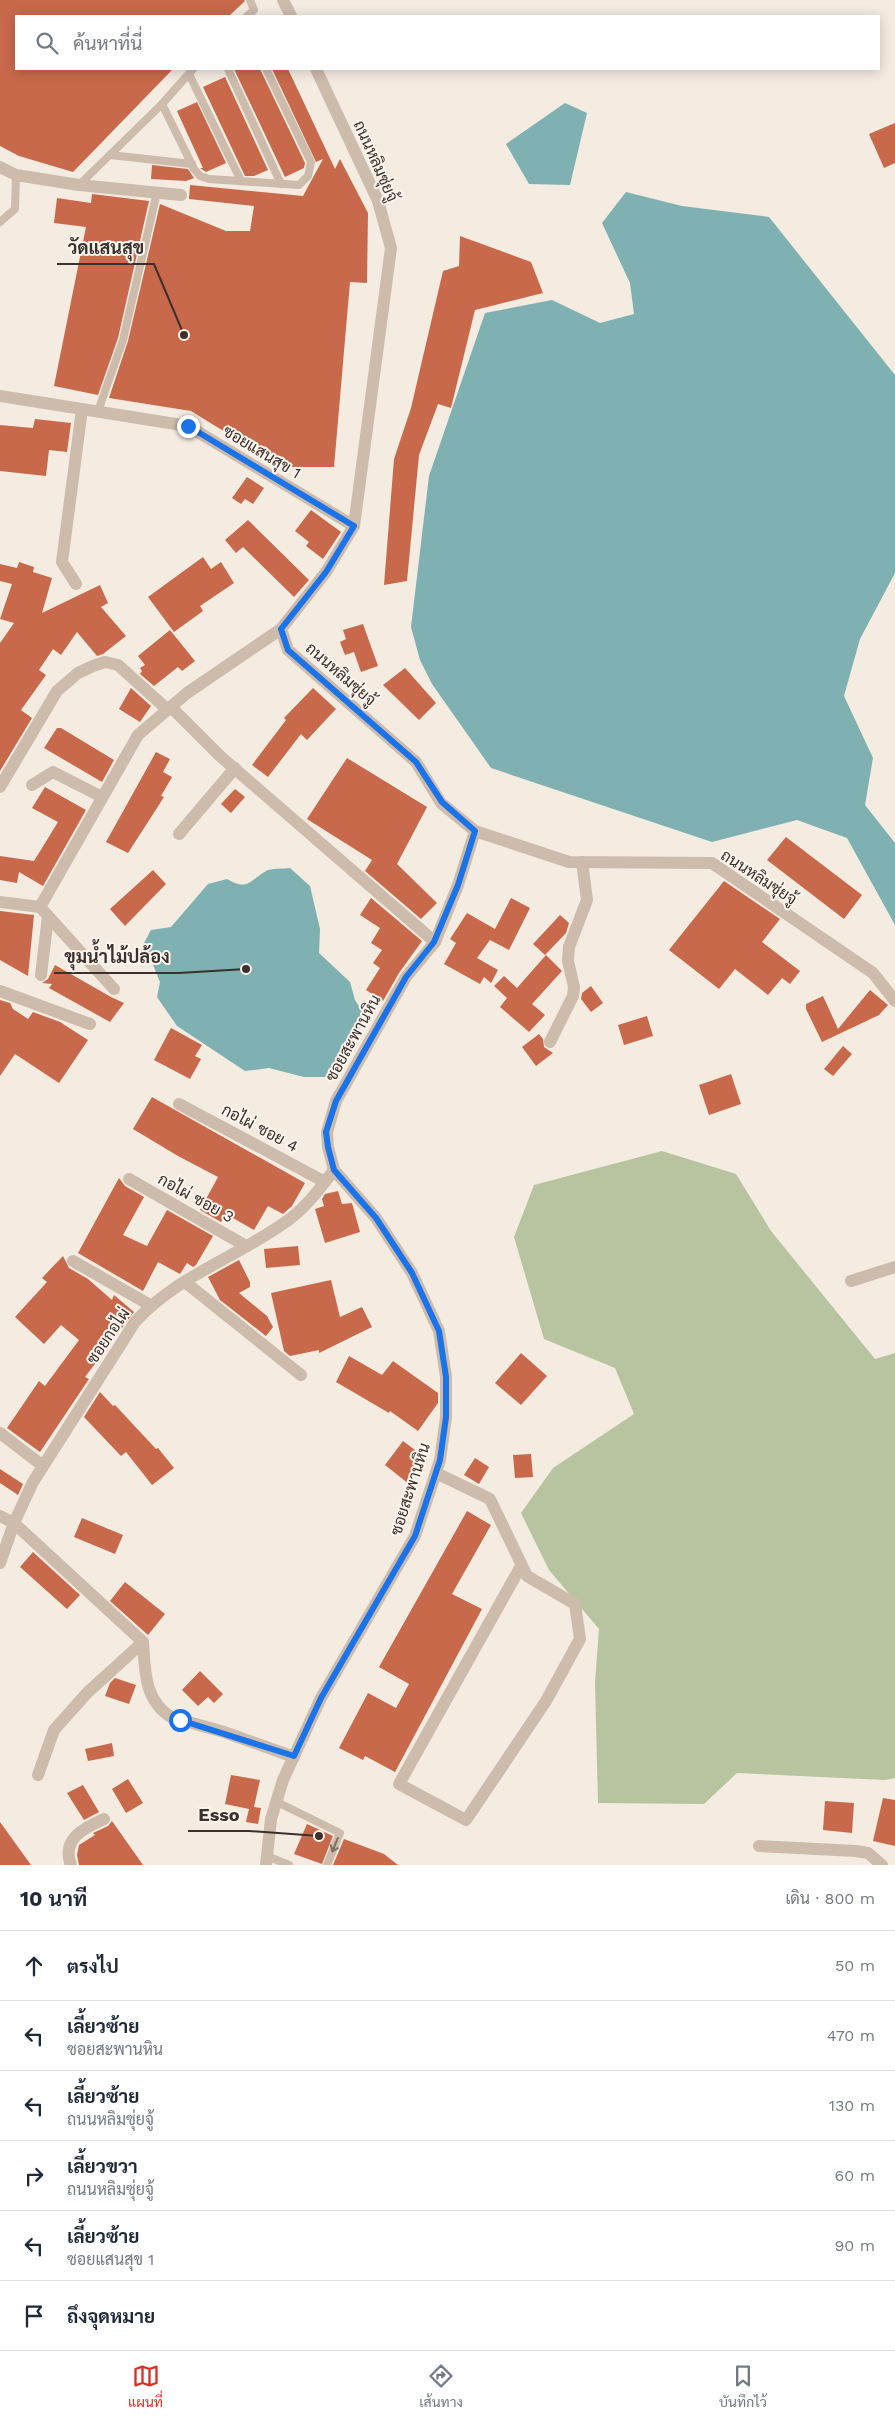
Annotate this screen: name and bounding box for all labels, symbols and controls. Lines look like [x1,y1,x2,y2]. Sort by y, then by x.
search box [15,15,880,70]
icon: search [33,29,61,57]
text: ค้นหาที่นี่ [73,32,142,55]
street label: ถนนหลิมซุ่ยจู้ [348,117,404,206]
callout: วัดแสนสุข [57,231,154,264]
text: วัดแสนสุข [68,237,144,262]
route end [177,415,200,438]
street label: ซอยแสนสุข 1 [219,421,304,484]
street label: ถนนหลิมซุ่ยจู้ [301,638,381,712]
street label: ถนนหลิมซุ่ยจู้ [716,845,802,911]
text: ขุมน้ำไม้ปล้อง [64,939,170,971]
callout: ขุมน้ำไม้ปล้อง [54,940,179,973]
street label: ซอยสะพานหิน [321,991,385,1085]
street label: กอไผ่ ซอย 4 [219,1098,303,1156]
street label: กอไผ่ ซอย 3 [155,1168,238,1227]
street label: ซอยกอไผ่ [81,1303,134,1368]
street label: ซอยสะพานหิน [386,1440,434,1538]
route start [169,1709,192,1732]
callout: Esso [188,1798,249,1831]
text: Esso [198,1804,240,1825]
one-way arrow [330,1837,340,1852]
text: 10 นาที [20,1886,87,1911]
text: เดิน · 800 m [785,1889,875,1908]
icon: ahead [20,1952,48,1980]
text: ตรงไป [67,1955,119,1978]
text: 50 m [835,1956,875,1975]
text: เลี้ยวซ้าย [67,2015,139,2038]
icon: left [20,2022,48,2050]
text: 470 m [827,2026,875,2045]
text: ซอยสะพานหิน [67,2040,163,2059]
text: เลี้ยวซ้าย [67,2085,139,2108]
icon: left [20,2092,48,2120]
text: 130 m [829,2096,875,2115]
text: ถนนหลิมซุ่ยจู้ [67,2110,154,2129]
text: เลี้ยวขวา [67,2155,138,2178]
icon: right [20,2162,48,2190]
text: 60 m [835,2166,875,2185]
text: ถนนหลิมซุ่ยจู้ [67,2180,154,2199]
text: เลี้ยวซ้าย [67,2225,139,2248]
icon: left [20,2232,48,2260]
text: 90 m [834,2236,875,2255]
text: ซอยแสนสุข 1 [67,2250,154,2269]
icon: arrive [20,2302,48,2330]
text: ถึงจุดหมาย [67,2305,155,2328]
tab: แผนที่ [128,2362,163,2410]
tab: เส้นทาง [419,2362,463,2410]
tab: บันทึกไว้ [719,2362,767,2410]

